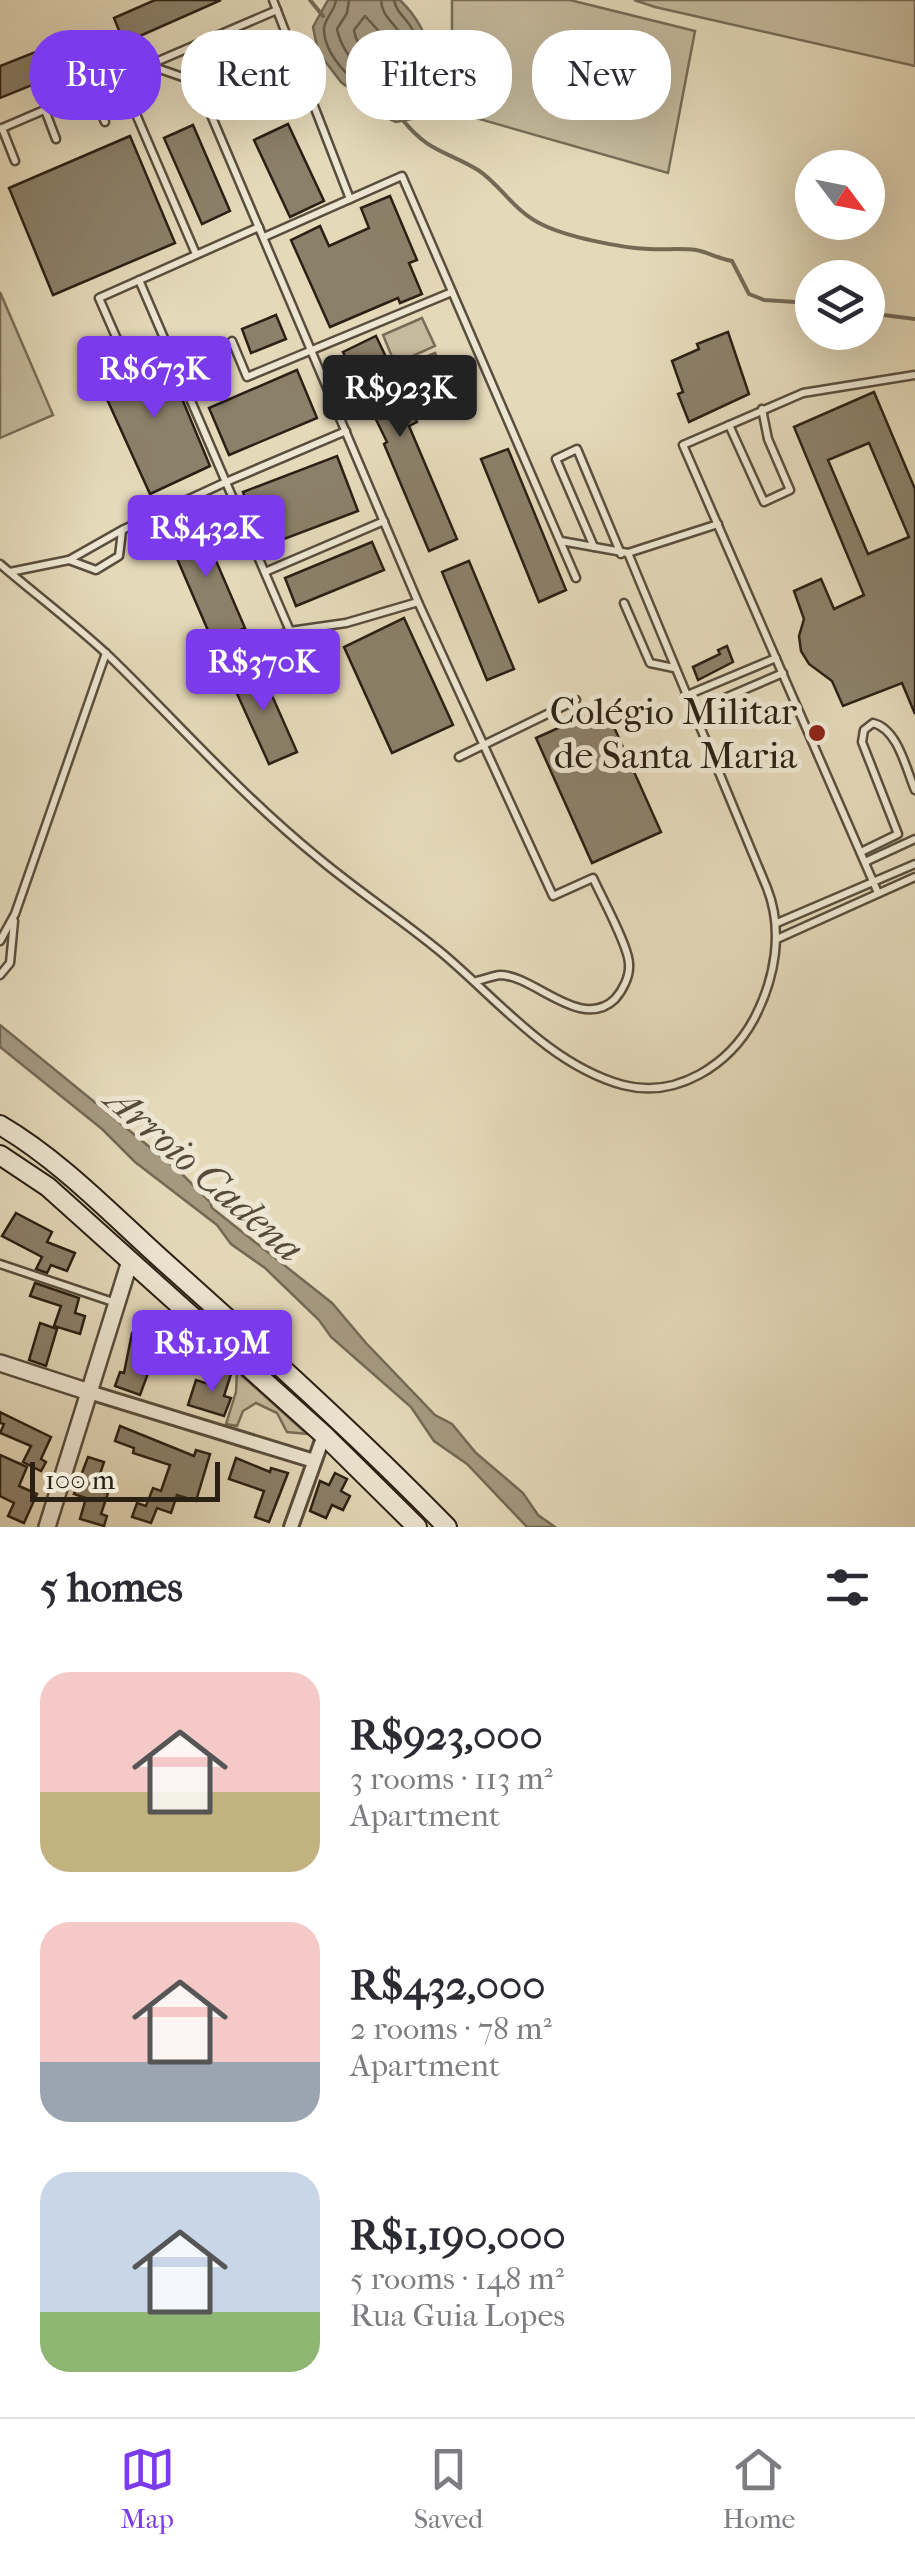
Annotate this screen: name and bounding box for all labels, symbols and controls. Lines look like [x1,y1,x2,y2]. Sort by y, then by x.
chip: Buy [30,30,161,120]
chip: Rent [181,30,326,120]
chip: Filters [346,30,512,120]
chip: New [532,30,671,120]
north arrow [795,150,885,240]
map controls [795,150,885,350]
button: layers [795,260,885,350]
pin: R$673K [73,336,235,421]
text: R$673K [99,350,209,387]
pin: R$923K [319,355,481,440]
text: R$923K [345,369,455,406]
pin: R$432K [125,495,287,580]
text: R$432K [150,509,262,546]
pin: R$370K [182,629,344,714]
text: R$370K [208,643,318,680]
place label: Colégio Militar de Santa Maria [550,689,798,778]
marker: Colégio Militar de Santa Maria [806,722,828,744]
water label: Arroio Cadena [94,1073,313,1272]
pin: R$1.19M [120,1310,304,1395]
text: R$1.19M [154,1324,270,1361]
scale bar [30,1457,220,1502]
text: 100 m [45,1463,115,1496]
icon: filters [820,1560,875,1615]
text: 5 homes [40,1563,183,1612]
text: R$923,000 [350,1711,543,1760]
icon: home [120,1712,240,1832]
text: 3 rooms · 113 m² [350,1760,553,1797]
text: Apartment [350,1797,500,1834]
text: R$432,000 [350,1961,545,2010]
icon: home [120,1962,240,2082]
text: 2 rooms · 78 m² [350,2010,552,2047]
text: Apartment [350,2047,500,2084]
text: R$1,190,000 [350,2211,566,2260]
icon: home [120,2212,240,2332]
text: 5 rooms · 148 m² [350,2260,564,2297]
text: Rua Guia Lopes [350,2297,565,2334]
tab: Map [120,2442,175,2535]
tab: Saved [414,2442,483,2535]
tab: Home [723,2442,795,2535]

